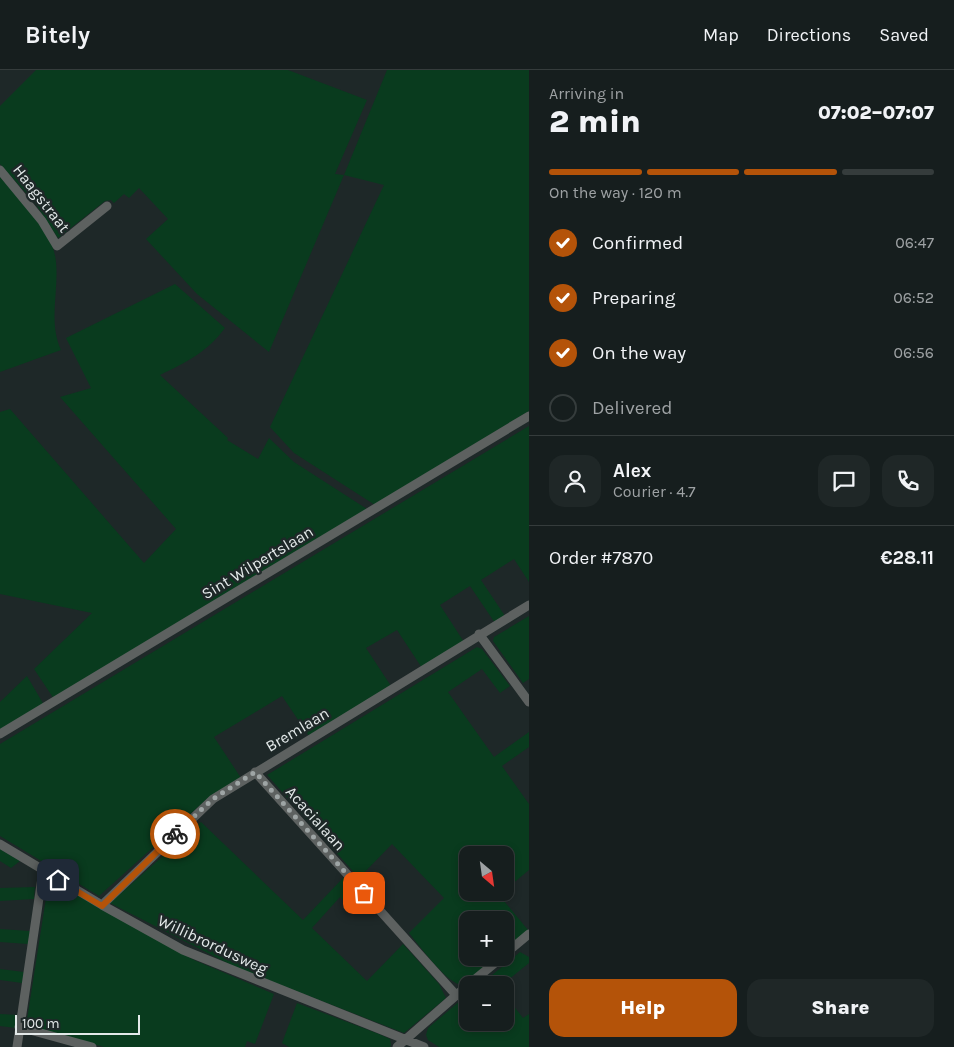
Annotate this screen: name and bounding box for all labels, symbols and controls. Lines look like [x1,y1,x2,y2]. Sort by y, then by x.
text: Bitely [25,21,90,49]
text: Map [703,24,739,46]
text: Directions [767,24,851,46]
text: Saved [879,24,929,46]
text: Arriving in [549,84,624,103]
text: 07:02–07:07 [818,102,934,124]
text: 2 min [549,103,641,140]
street label: Haagstraat [9,160,74,236]
text: On the way · 120 m [549,183,682,202]
icon: check [549,229,577,257]
text: Confirmed [592,232,683,254]
text: 06:47 [895,233,934,252]
icon: check [549,284,577,312]
text: Preparing [592,287,675,309]
text: 06:52 [893,288,934,307]
icon: check [549,339,577,367]
text: On the way [592,342,686,364]
text: 06:56 [893,343,934,362]
text: Delivered [592,397,672,419]
button: person [549,455,601,507]
button: chat [818,455,870,507]
button: phone [882,455,934,507]
text: Alex [613,460,651,482]
text: Courier · 4.7 [613,482,696,501]
street label: Sint Wilpertslaan [198,522,317,603]
text: Order #7870 [549,547,653,569]
text: €28.11 [881,547,934,569]
street label: Bremlaan [262,703,332,756]
street label: Acacialaan [282,782,349,854]
courier [150,809,200,859]
icon: bike [161,820,189,848]
north arrow [459,846,514,901]
map controls [459,846,514,1031]
pin [37,859,79,901]
icon: home [44,866,72,894]
pin [343,872,385,914]
icon: bag [350,879,378,907]
street label: Willibrordusweg [155,911,271,978]
button: + [459,911,514,966]
button: − [459,976,514,1031]
button: Help [549,979,737,1037]
button: Share [747,979,934,1037]
scale bar [15,1012,140,1035]
text: 100 m [22,1015,60,1032]

